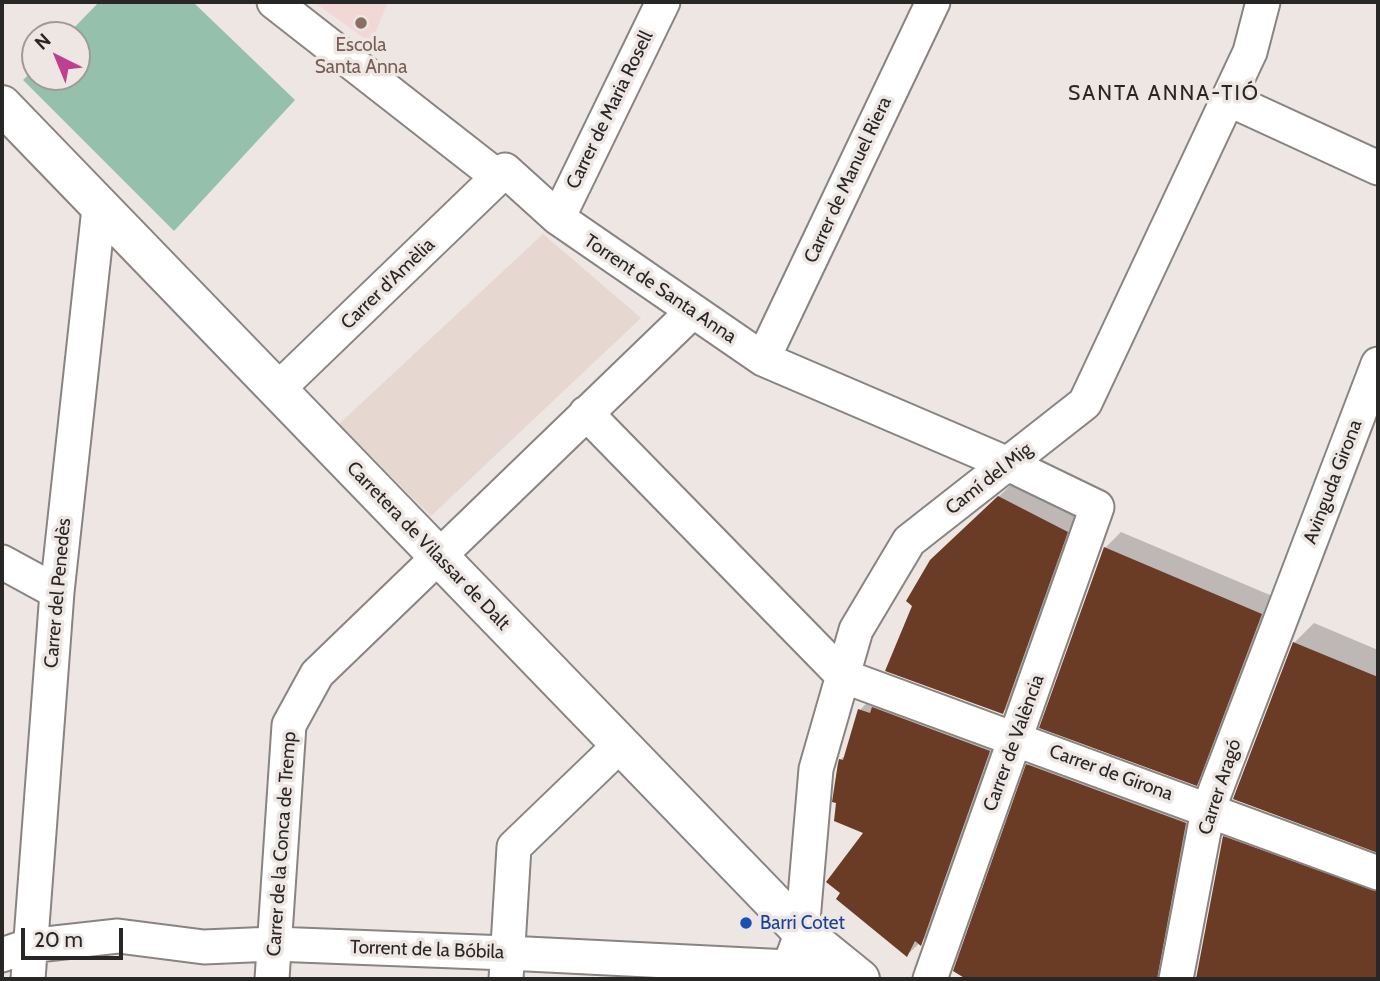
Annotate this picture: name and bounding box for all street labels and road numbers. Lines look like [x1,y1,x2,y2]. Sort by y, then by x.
street label: Carrer de Maria Rosell [562,27,658,193]
street label: Carrer de Manuel Riera [799,93,897,267]
street label: Torrent de Santa Anna [580,230,740,348]
street label: Carrer d'Amèlia [336,234,440,334]
street label: Avinguda Girona [1299,417,1367,547]
street label: Camí del Mig [941,438,1037,520]
street label: Carretera de Vilassar de Dalt [341,457,515,635]
street label: Carrer del Penedès [40,517,76,669]
street label: Carrer de València [979,672,1049,814]
street label: Carrer de la Conca de Tremp [263,731,301,957]
street label: Carrer Aragó [1194,736,1246,838]
street label: Carrer de Girona [1046,740,1176,806]
street label: Torrent de la Bóbila [350,936,504,964]

